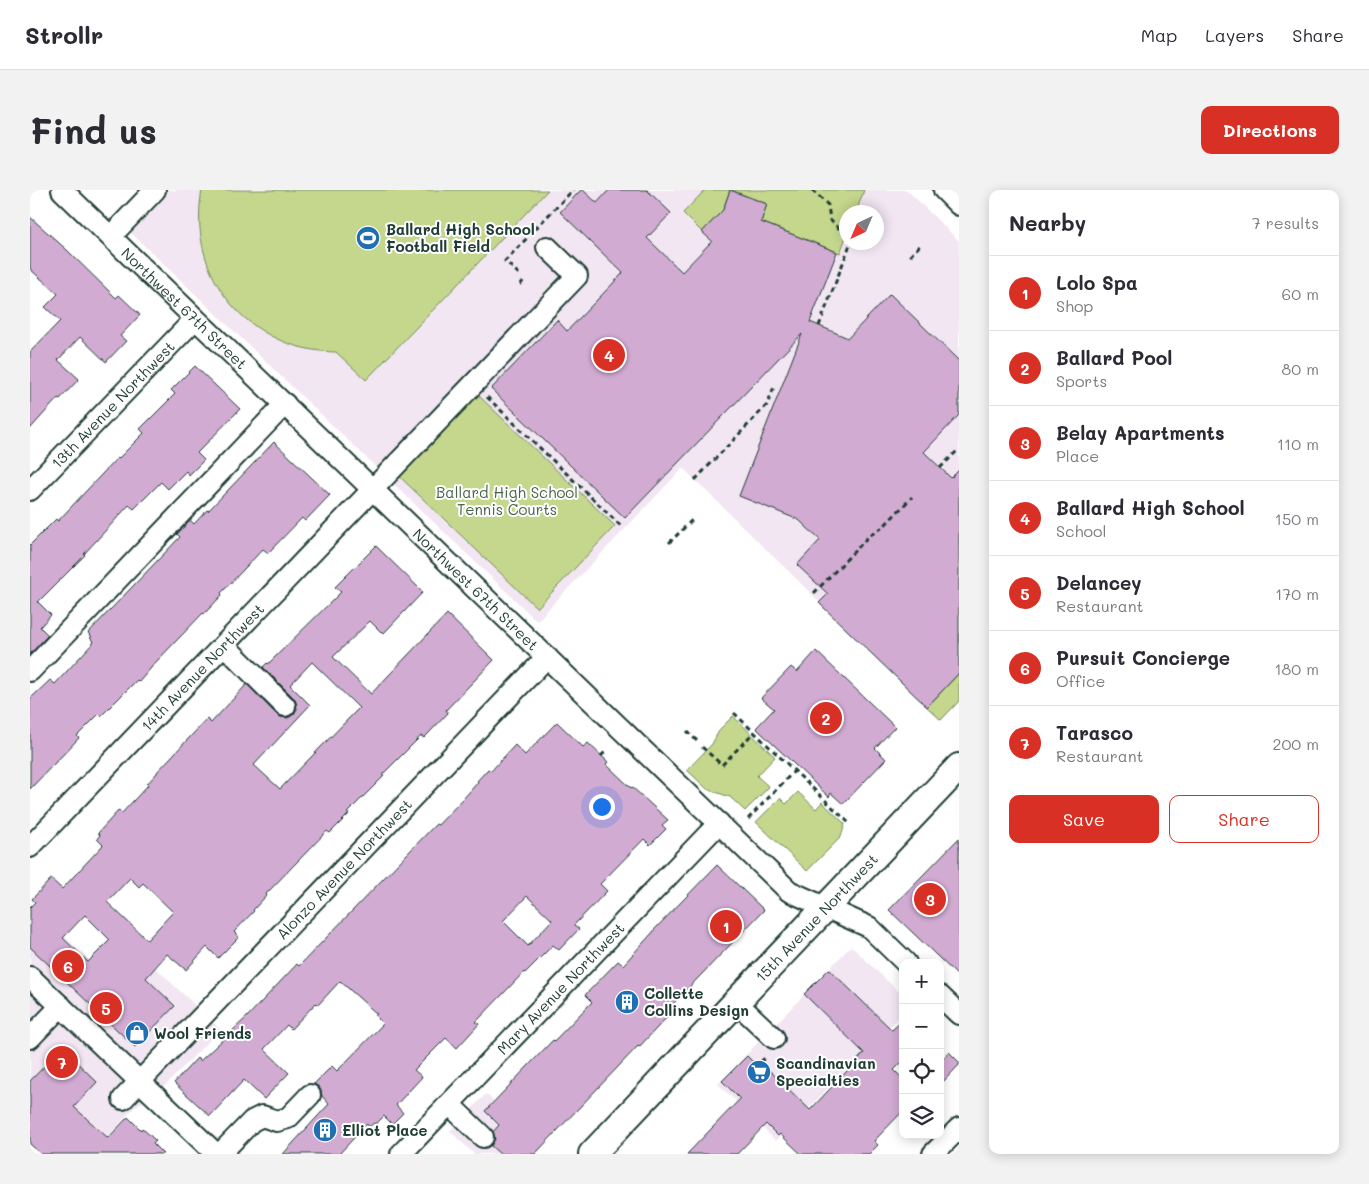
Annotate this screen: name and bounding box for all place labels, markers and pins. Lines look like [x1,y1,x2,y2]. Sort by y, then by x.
place label: Ballard High School Football Field [386,219,535,256]
sports icon: Ballard High School Football Field [355,225,381,251]
pin: 4 [593,336,625,374]
pin: 2 [810,699,842,737]
pin: 3 [914,880,946,918]
pin: 1 [710,907,742,945]
pin: 6 [52,947,84,985]
place label: Collette Collins Design [644,983,749,1020]
pin: 5 [90,989,122,1027]
building icon: Collette Collins Design [614,989,640,1015]
shop icon: Wool Friends [124,1020,150,1046]
place label: Wool Friends [154,1023,252,1043]
pin: 7 [46,1043,78,1081]
place label: Scandinavian Specialties [776,1053,876,1090]
supermarket icon: Scandinavian Specialties [746,1059,772,1085]
building icon: Elliot Place [312,1117,338,1143]
place label: Elliot Place [342,1120,427,1140]

